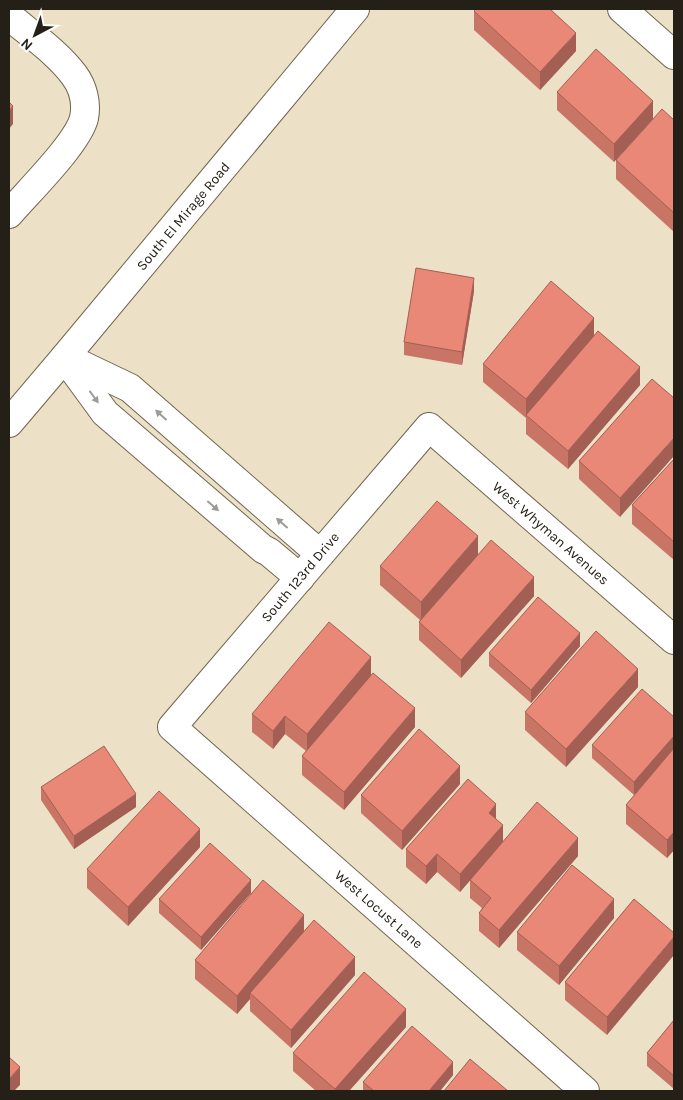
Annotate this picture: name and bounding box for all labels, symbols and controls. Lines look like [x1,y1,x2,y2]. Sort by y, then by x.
north arrow [10,10,60,60]
text: N [17,35,36,54]
street label: South El Mirage Road [133,159,234,274]
one-way arrow [88,390,99,403]
one-way arrow [154,410,167,421]
street label: West Whyman Avenues [489,478,612,589]
one-way arrow [206,501,219,512]
one-way arrow [277,517,289,529]
street label: South 123rd Drive [258,529,343,626]
street label: West Locust Lane [331,867,426,952]

